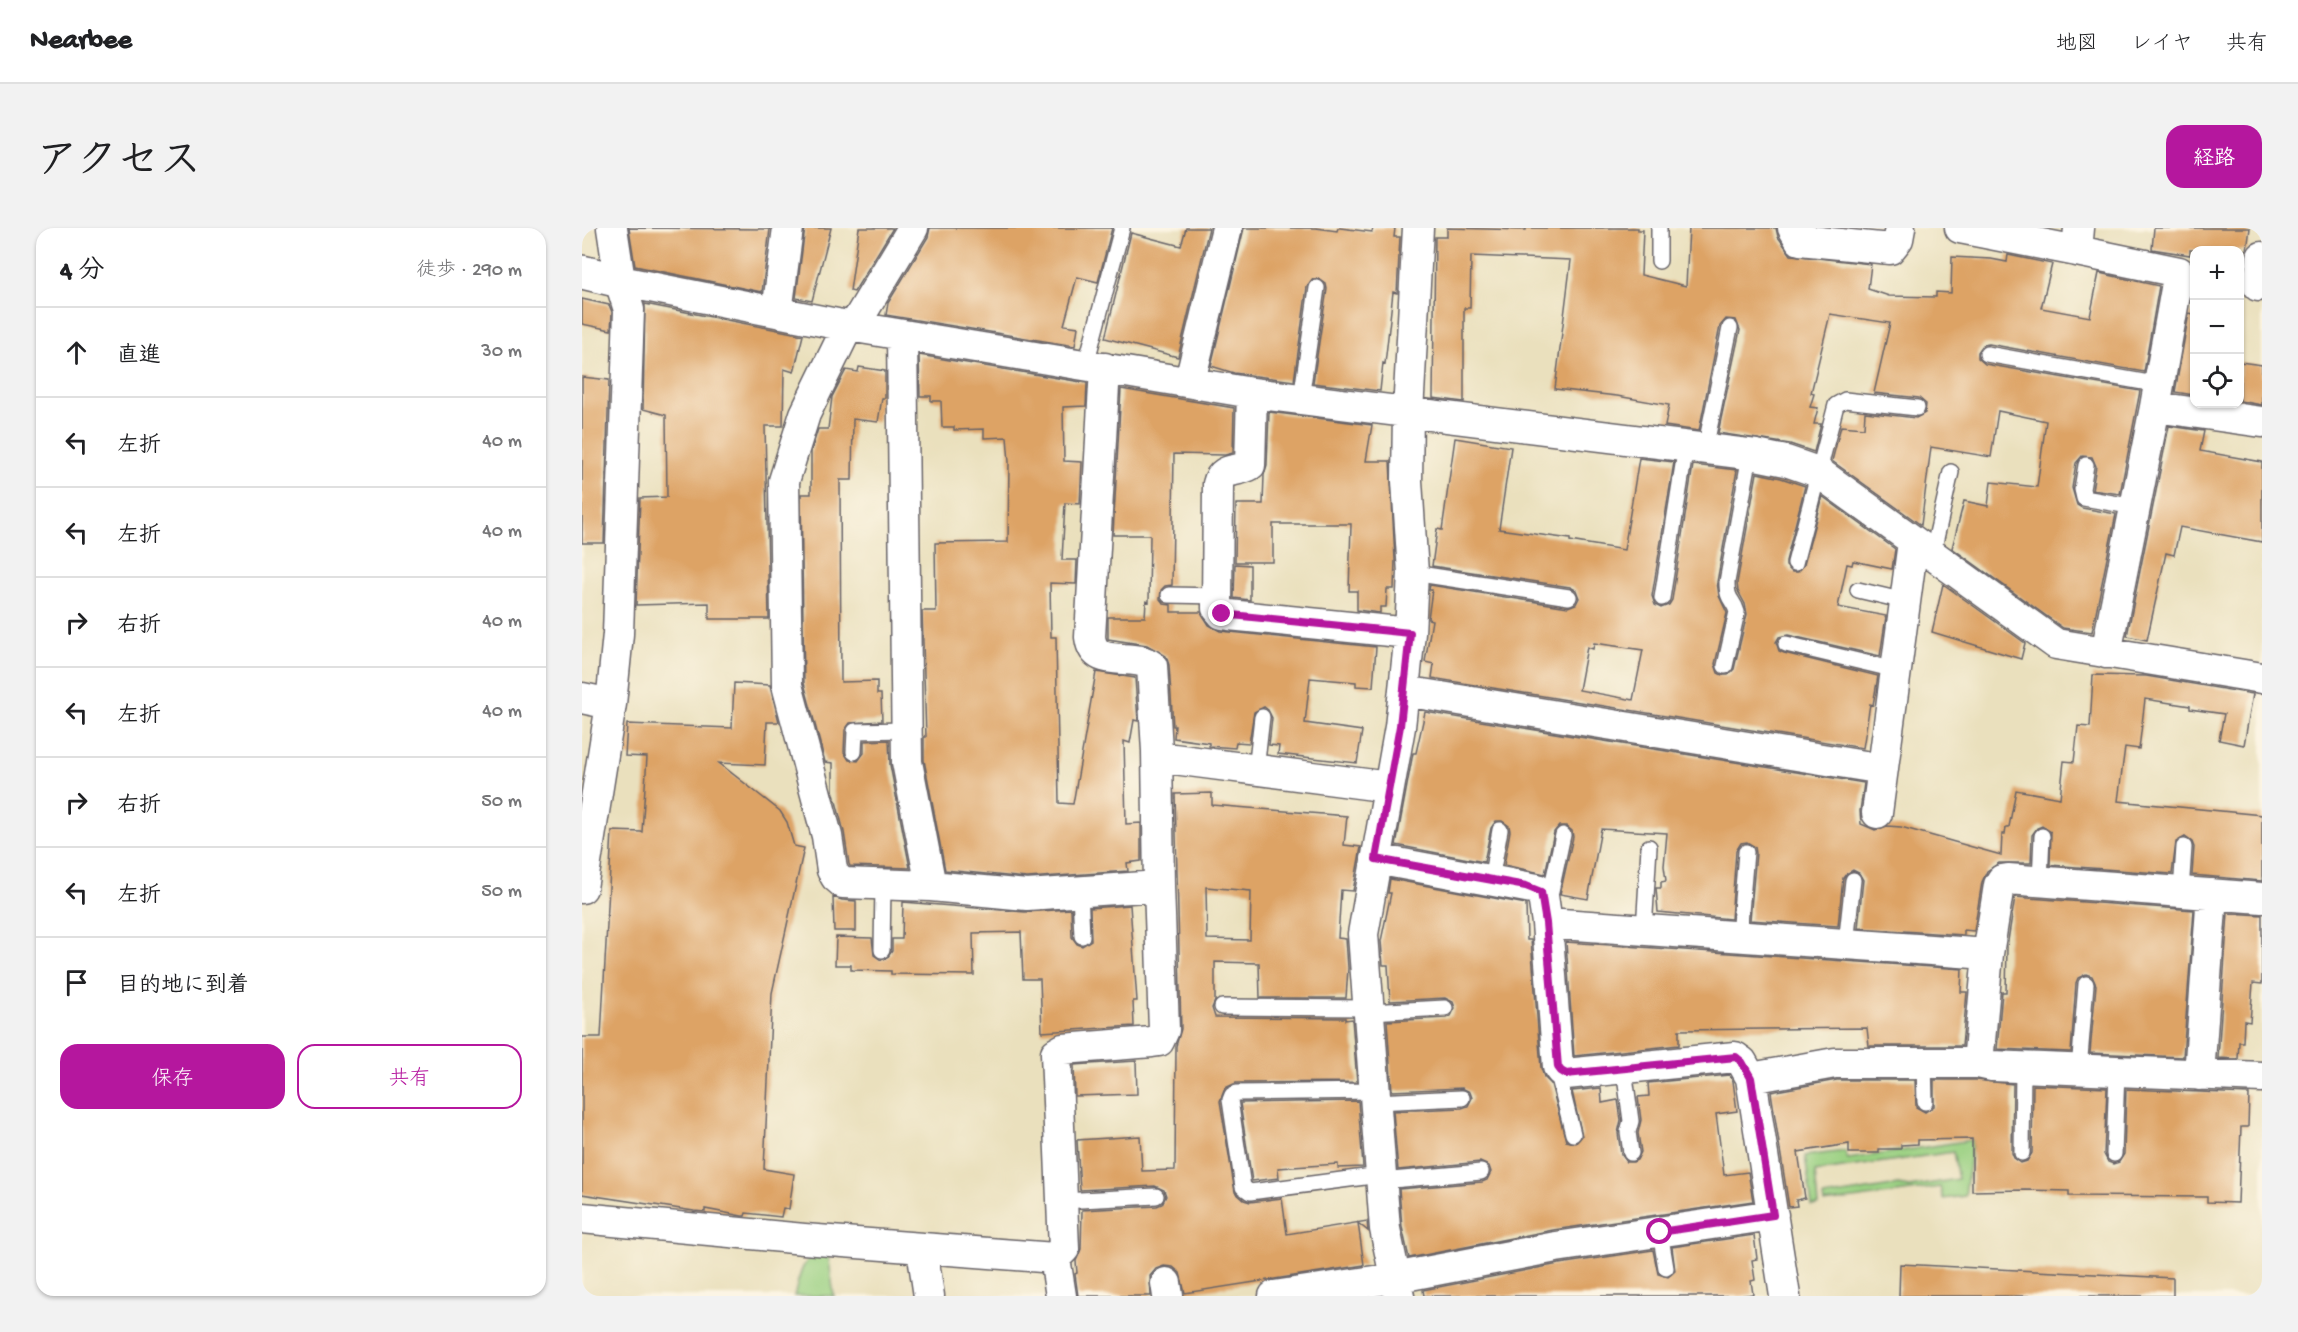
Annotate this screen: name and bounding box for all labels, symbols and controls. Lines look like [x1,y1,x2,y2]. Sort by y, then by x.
text: Nearbee [30,25,132,58]
text: 地図 [2056,33,2098,58]
text: レイヤ [2131,33,2193,58]
text: 共有 [2226,33,2268,58]
button: 経路 [2166,125,2262,188]
text: アクセス [36,140,201,189]
map controls [2190,246,2244,408]
button: + [2190,246,2244,300]
text: 4 分 [60,257,104,288]
text: 徒歩 · 290 m [416,260,522,283]
button: − [2190,300,2244,354]
icon: ahead [60,336,93,369]
text: 30 m [481,341,522,364]
text: 直進 [117,344,161,370]
button: locate [2190,354,2244,408]
icon: left [60,426,93,459]
text: 40 m [482,431,522,454]
text: 左折 [117,434,161,460]
icon: left [60,516,93,549]
text: 40 m [482,521,522,544]
text: 左折 [117,524,161,550]
route end [1208,600,1234,626]
icon: right [60,606,93,639]
text: 40 m [482,611,522,634]
text: 右折 [117,614,161,640]
icon: left [60,696,93,729]
text: 40 m [482,701,522,724]
text: 左折 [117,704,161,730]
icon: right [60,786,93,819]
text: 50 m [481,791,522,814]
text: 右折 [117,794,161,820]
icon: left [60,876,93,909]
text: 50 m [481,881,522,904]
text: 左折 [117,884,161,910]
icon: arrive [60,966,93,999]
text: 目的地に到着 [117,974,249,1000]
button: 保存 [60,1044,285,1109]
button: 共有 [297,1044,522,1109]
route start [1646,1218,1672,1244]

